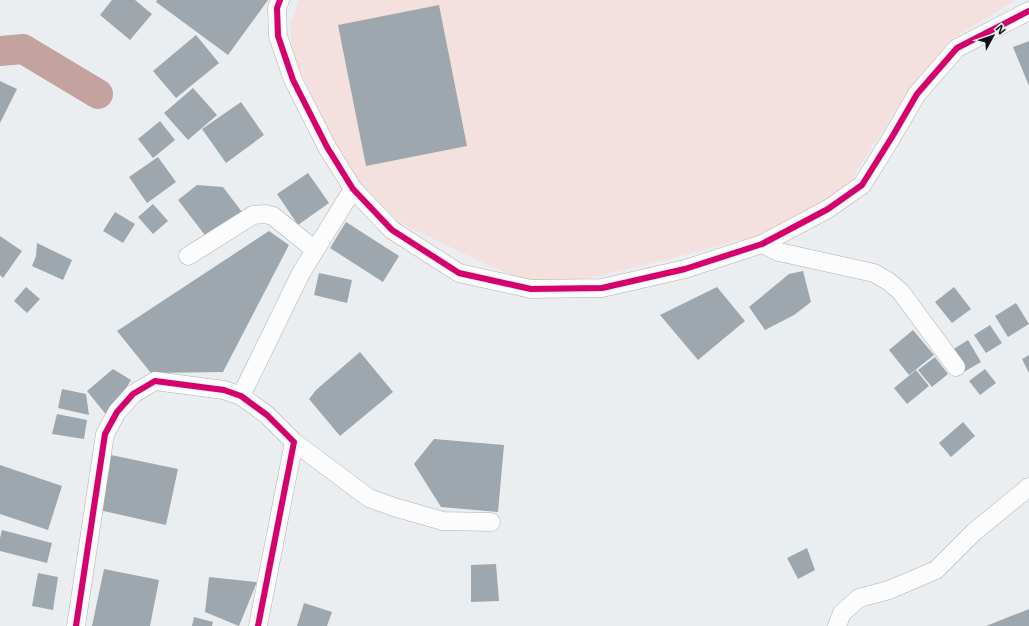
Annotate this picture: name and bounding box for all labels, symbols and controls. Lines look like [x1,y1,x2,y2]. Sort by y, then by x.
north arrow [973,16,1013,56]
text: N [992,21,1010,38]

